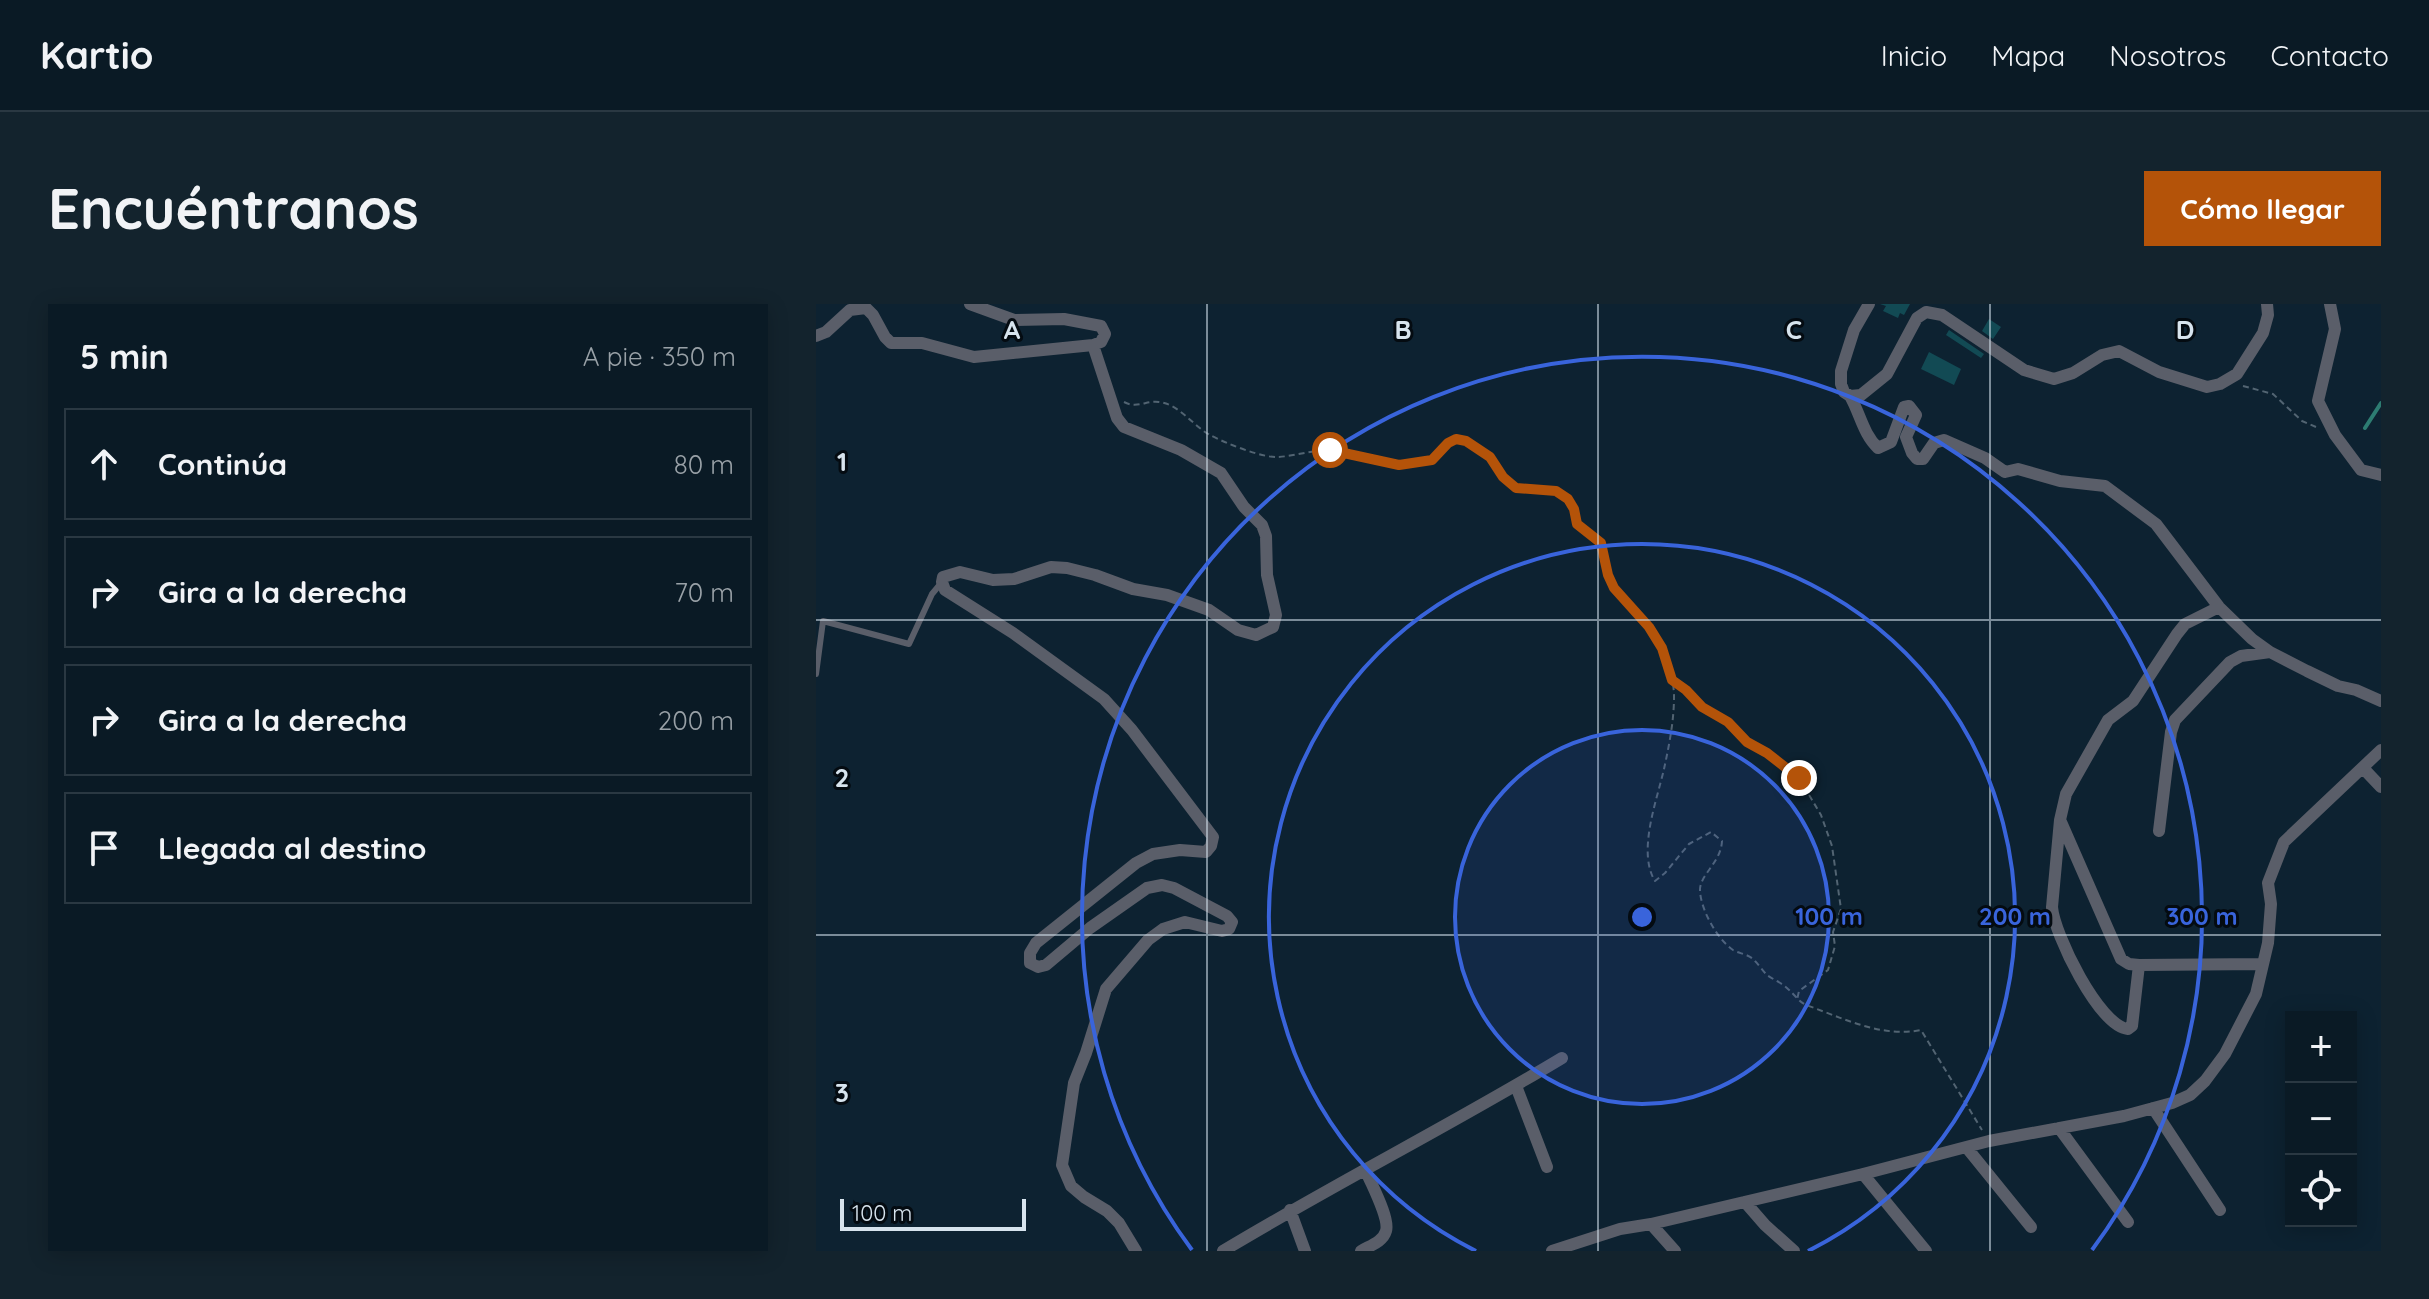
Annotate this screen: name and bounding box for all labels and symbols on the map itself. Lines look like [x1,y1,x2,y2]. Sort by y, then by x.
text: A [1004,313,1021,346]
text: B [1394,313,1412,346]
text: C [1786,313,1802,346]
text: D [2176,313,2194,346]
route start [1312,432,1348,468]
text: 1 [837,445,847,478]
route end [1781,760,1817,796]
text: 2 [835,761,849,794]
text: 100 m [1795,901,1863,931]
text: 200 m [1979,901,2051,931]
text: 300 m [2166,901,2238,931]
centre of rings [1628,903,1656,931]
text: 3 [835,1076,849,1109]
scale bar [840,1195,1026,1231]

